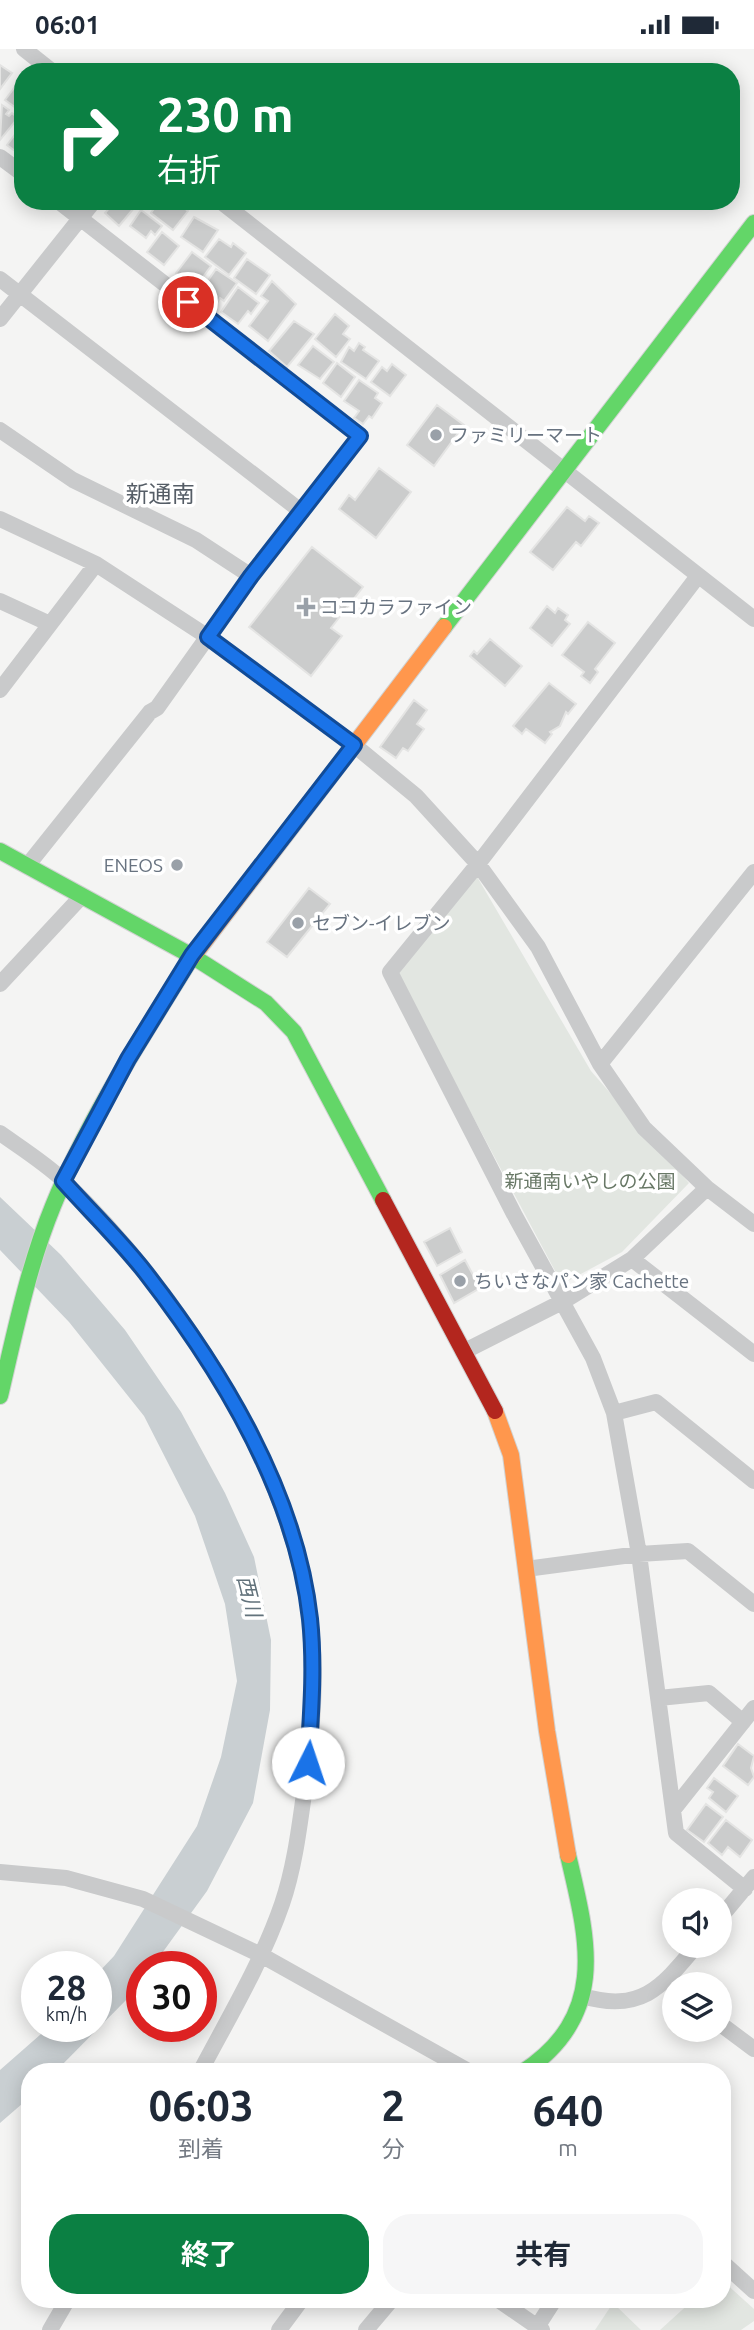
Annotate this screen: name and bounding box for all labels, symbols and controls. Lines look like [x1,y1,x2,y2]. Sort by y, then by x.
text: 06:01 [35,10,100,39]
text: 230 m [157,86,294,141]
icon: right [42,91,133,182]
text: 右折 [157,151,221,187]
pin [158,272,218,332]
icon: arrive [169,283,207,321]
place label: ファミリーマート [450,424,602,446]
marker: ファミリーマート [428,427,444,443]
district label: 新通南 [126,481,195,506]
place label: ココカラファイン [320,596,472,618]
marker: ココカラファイン [298,599,314,615]
place label: ENEOS [104,854,163,876]
marker: ENEOS [169,857,185,873]
place label: セブン-イレブン [312,912,451,934]
marker: セブン-イレブン [290,915,306,931]
park label: 新通南いやしの公園 [504,1170,676,1192]
place label: ちいさなパン家 Cachette [474,1270,689,1292]
marker: ちいさなパン家 Cachette [452,1273,468,1289]
water label: 西川 [233,1573,267,1621]
position arrow [271,1726,345,1800]
map controls [662,1888,732,2042]
button: sound [662,1888,732,1958]
speed limit sign: 30 [126,1951,217,2042]
text: 28 [47,1967,86,2007]
button: layers [662,1972,732,2042]
text: km/h [46,2004,87,2024]
text: 06:03 [149,2082,254,2129]
text: 2 [381,2082,405,2129]
text: 640 [532,2087,603,2134]
text: m [558,2135,578,2160]
text: 到着 [178,2136,224,2161]
text: 分 [382,2136,405,2161]
button: 終了 [49,2214,369,2294]
button: 共有 [383,2214,703,2294]

